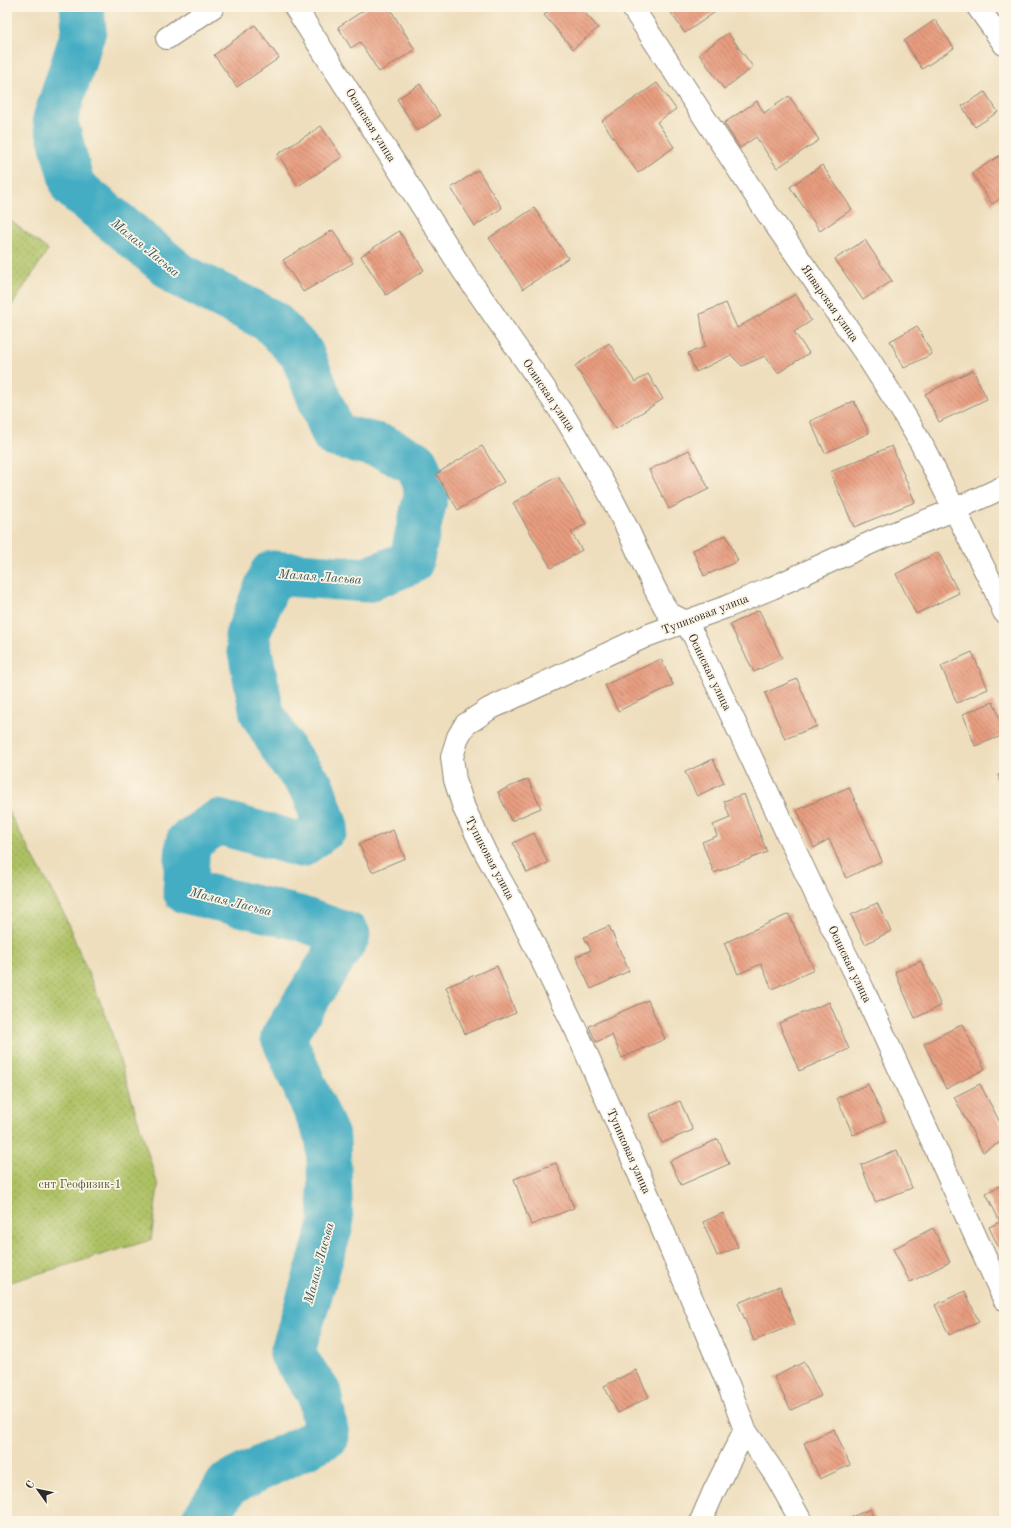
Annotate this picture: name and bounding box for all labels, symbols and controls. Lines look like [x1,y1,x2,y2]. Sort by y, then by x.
street label: Осинская улица [343,87,398,164]
water label: Малая Ласьва [108,216,182,280]
street label: Январская улица [798,263,860,344]
street label: Осинская улица [520,357,577,434]
water label: Малая Ласьва [277,568,362,587]
street label: Тупиковая улица [660,593,750,637]
street label: Осинская улица [685,632,733,713]
street label: Тупиковая улица [462,815,516,902]
water label: Малая Ласьва [187,886,273,919]
street label: Осинская улица [825,924,873,1005]
street label: Тупиковая улица [604,1107,652,1196]
park label: снт Геофизик-1 [39,1179,121,1191]
water label: Малая Ласьва [302,1221,337,1307]
north arrow [18,1470,58,1510]
text: С [24,1479,37,1491]

